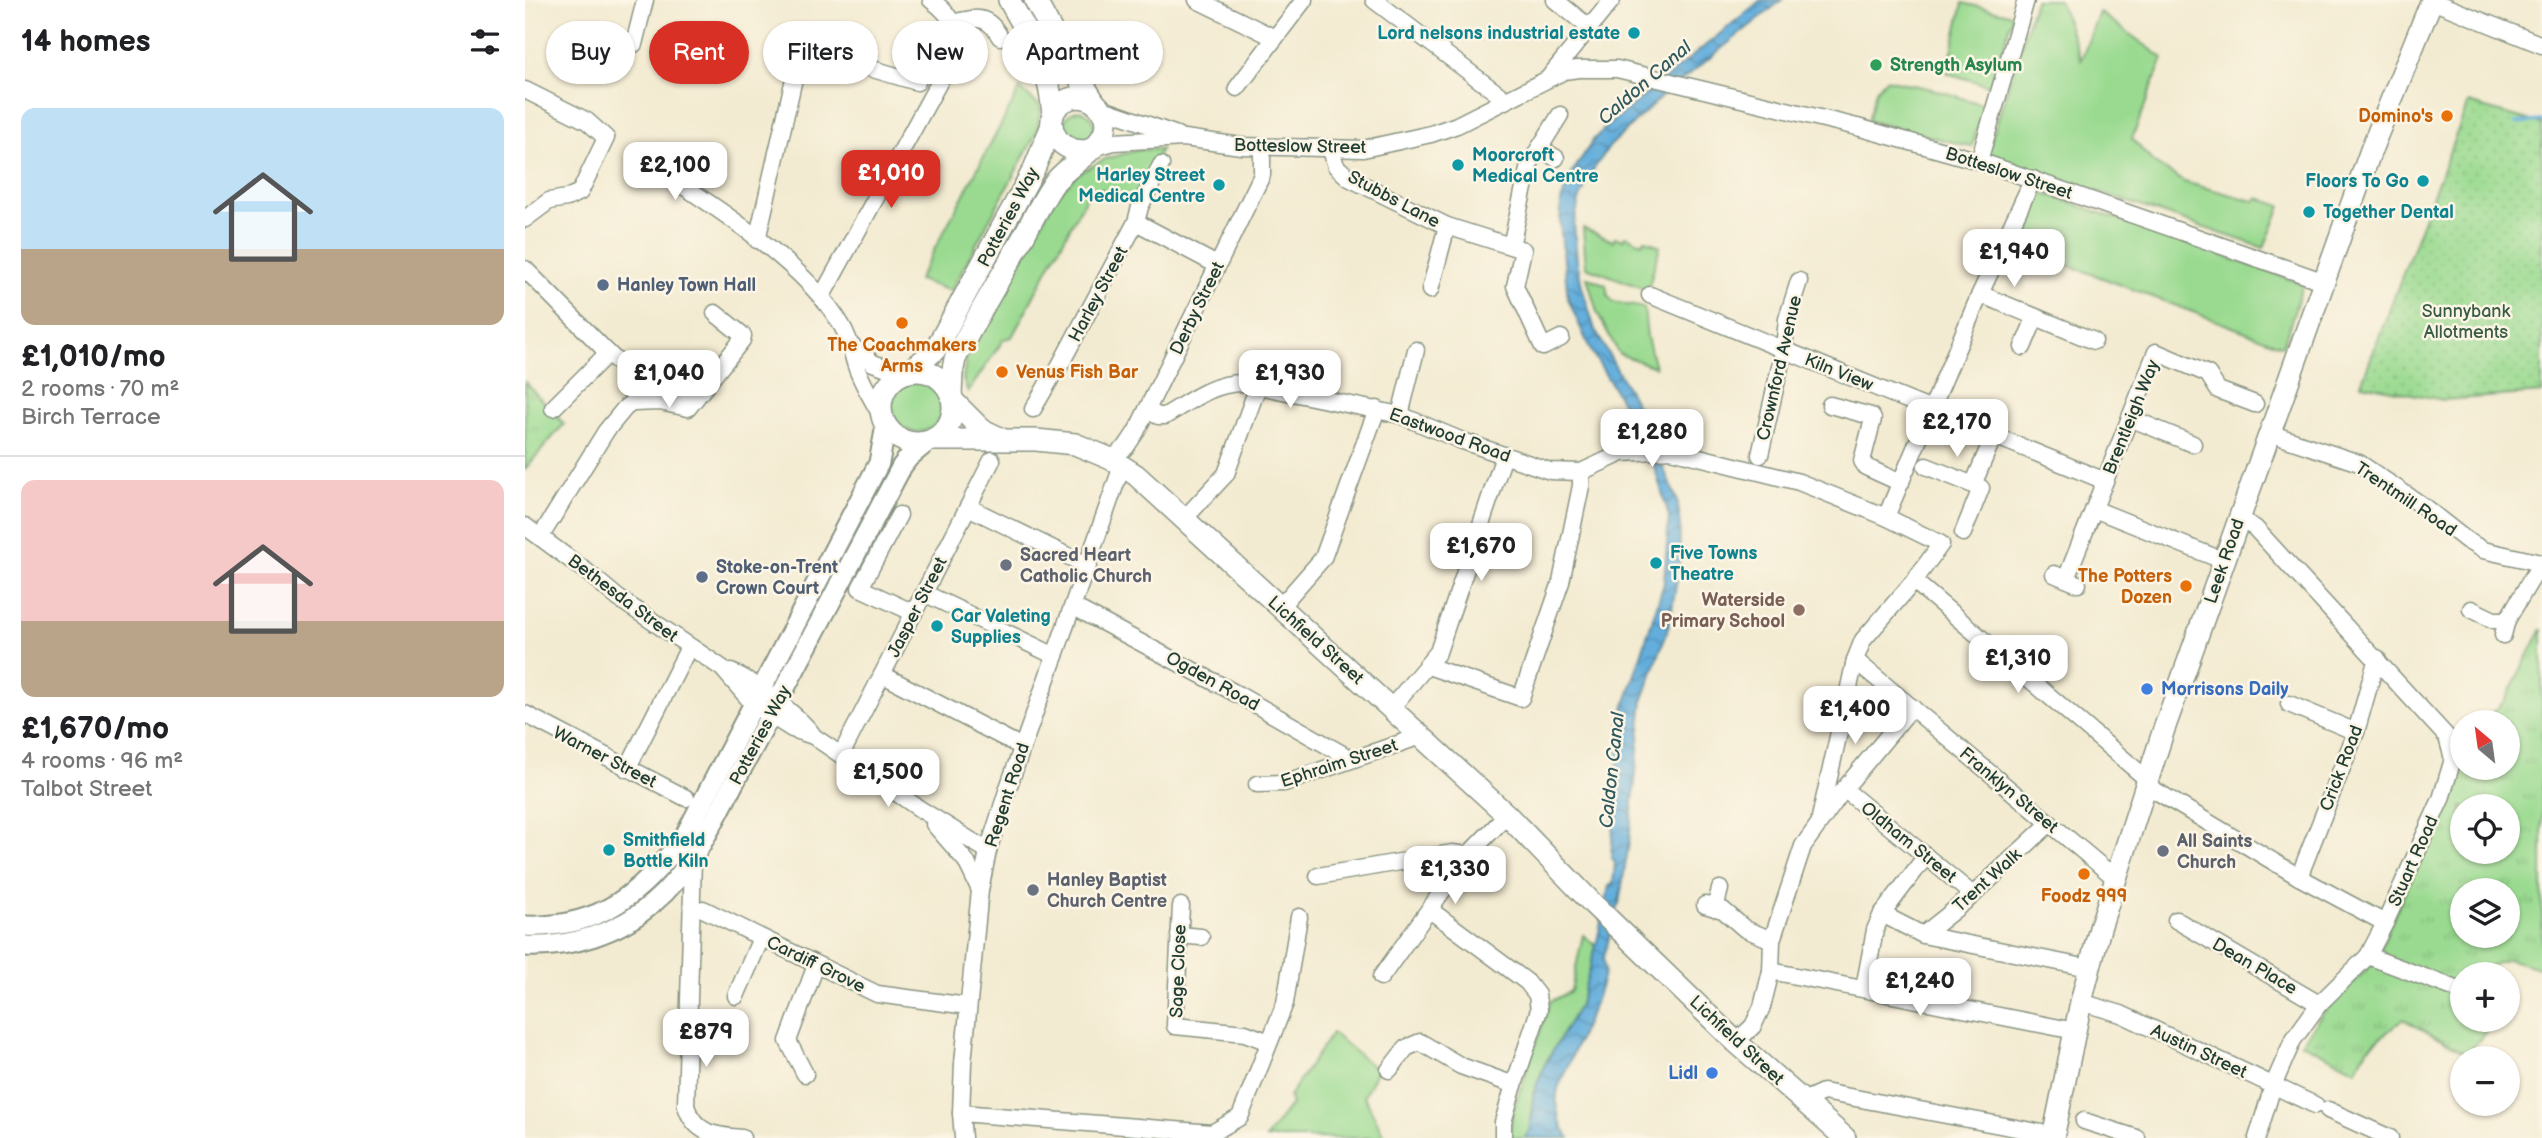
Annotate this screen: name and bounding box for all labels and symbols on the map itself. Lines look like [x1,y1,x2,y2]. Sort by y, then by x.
place label: Lord nelsons industrial estate [1377,23,1620,44]
marker: Lord nelsons industrial estate [1626,25,1642,41]
water label: Caldon Canal [1594,36,1697,130]
place label: Strength Asylum [1890,55,2022,76]
marker: Strength Asylum [1868,57,1884,73]
place label: Domino's [2358,106,2433,127]
marker: Domino's [2439,108,2455,124]
street label: Botteslow Street [1234,135,1367,158]
pin: £2,100 [618,142,732,202]
street label: Botteslow Street [1943,143,2076,204]
place label: Moorcroft Medical Centre [1472,145,1599,187]
pin: £1,010 [834,150,948,210]
marker: Moorcroft Medical Centre [1450,157,1466,173]
street label: Potteries Way [973,163,1044,271]
place label: Harley Street Medical Centre [1078,165,1205,207]
street label: Stubbs Lane [1344,166,1444,233]
place label: Floors To Go [2305,171,2409,192]
marker: Floors To Go [2415,173,2431,189]
marker: Harley Street Medical Centre [1211,177,1227,193]
place label: Together Dental [2323,202,2454,223]
marker: Together Dental [2301,204,2317,220]
pin: £1,940 [1957,230,2071,289]
street label: Harley Street [1064,242,1133,346]
street label: Derby Street [1166,258,1229,358]
place label: Hanley Town Hall [617,275,756,296]
marker: Hanley Town Hall [595,277,611,293]
street label: Crownford Avenue [1753,293,1806,443]
park label: Sunnybank Allotments [2422,301,2511,343]
marker: The Coachmakers Arms [894,315,910,331]
place label: The Coachmakers Arms [827,335,977,377]
street label: Kiln View [1801,349,1876,396]
pin: £1,040 [612,350,726,410]
pin: £1,930 [1233,350,1347,410]
street label: Brentleigh Way [2099,356,2164,478]
place label: Venus Fish Bar [1016,362,1139,383]
marker: Venus Fish Bar [994,364,1010,380]
pin: £2,170 [1900,400,2014,459]
street label: Eastwood Road [1386,404,1513,467]
pin: £1,280 [1595,410,1709,469]
street label: Trentmill Road [2351,458,2460,541]
street label: Leek Road [2200,516,2249,606]
pin: £1,670 [1424,524,1538,583]
place label: Five Towns Theatre [1670,543,1757,585]
place label: Sacred Heart Catholic Church [1020,545,1152,587]
street label: Bethesda Street [563,550,682,647]
street label: Jasper Street [883,553,952,661]
marker: Five Towns Theatre [1648,555,1664,571]
place label: Stoke-on-Trent Crown Court [716,557,838,599]
marker: Sacred Heart Catholic Church [998,557,1014,573]
place label: The Potters Dozen [2078,566,2172,608]
marker: Stoke-on-Trent Crown Court [694,569,710,585]
marker: The Potters Dozen [2178,578,2194,594]
place label: Waterside Primary School [1661,590,1785,632]
street label: Lichfield Street [1263,592,1368,689]
marker: Waterside Primary School [1791,602,1807,618]
place label: Car Valeting Supplies [951,606,1051,648]
marker: Car Valeting Supplies [929,618,945,634]
pin: £1,310 [1961,636,2075,695]
street label: Ogden Road [1162,647,1263,716]
place label: Morrisons Daily [2161,679,2289,700]
street label: Potteries Way [725,681,796,789]
marker: Morrisons Daily [2139,681,2155,697]
pin: £1,400 [1798,686,1912,746]
water label: Caldon Canal [1595,710,1630,829]
north arrow [2450,710,2520,780]
street label: Warner Street [550,722,660,793]
street label: Crick Road [2315,722,2367,814]
street label: Ephraim Street [1278,735,1401,792]
street label: Regent Road [981,740,1034,850]
street label: Franklyn Street [1955,743,2063,838]
pin: £1,500 [831,750,945,809]
street label: Oldham Street [1857,797,1961,888]
street label: Stuart Road [2384,813,2443,910]
place label: Smithfield Bottle Kiln [623,830,709,872]
place label: All Saints Church [2176,831,2253,873]
marker: Smithfield Bottle Kiln [601,842,617,858]
marker: All Saints Church [2155,843,2171,859]
street label: Trent Walk [1949,844,2026,917]
pin: £1,330 [1398,846,1512,906]
marker: Foodz 999 [2076,866,2092,882]
place label: Hanley Baptist Church Centre [1047,870,1167,912]
marker: Hanley Baptist Church Centre [1025,882,1041,898]
place label: Foodz 999 [2041,886,2127,907]
street label: Sage Close [1166,924,1191,1018]
street label: Cardiff Grove [763,932,869,998]
street label: Dean Place [2209,934,2301,999]
pin: £1,240 [1863,958,1977,1018]
street label: Lichfield Street [1685,991,1789,1090]
pin: £879 [665,1010,747,1069]
street label: Austin Street [2147,1020,2251,1083]
place label: Lidl [1668,1063,1698,1084]
marker: Lidl [1704,1065,1720,1081]

